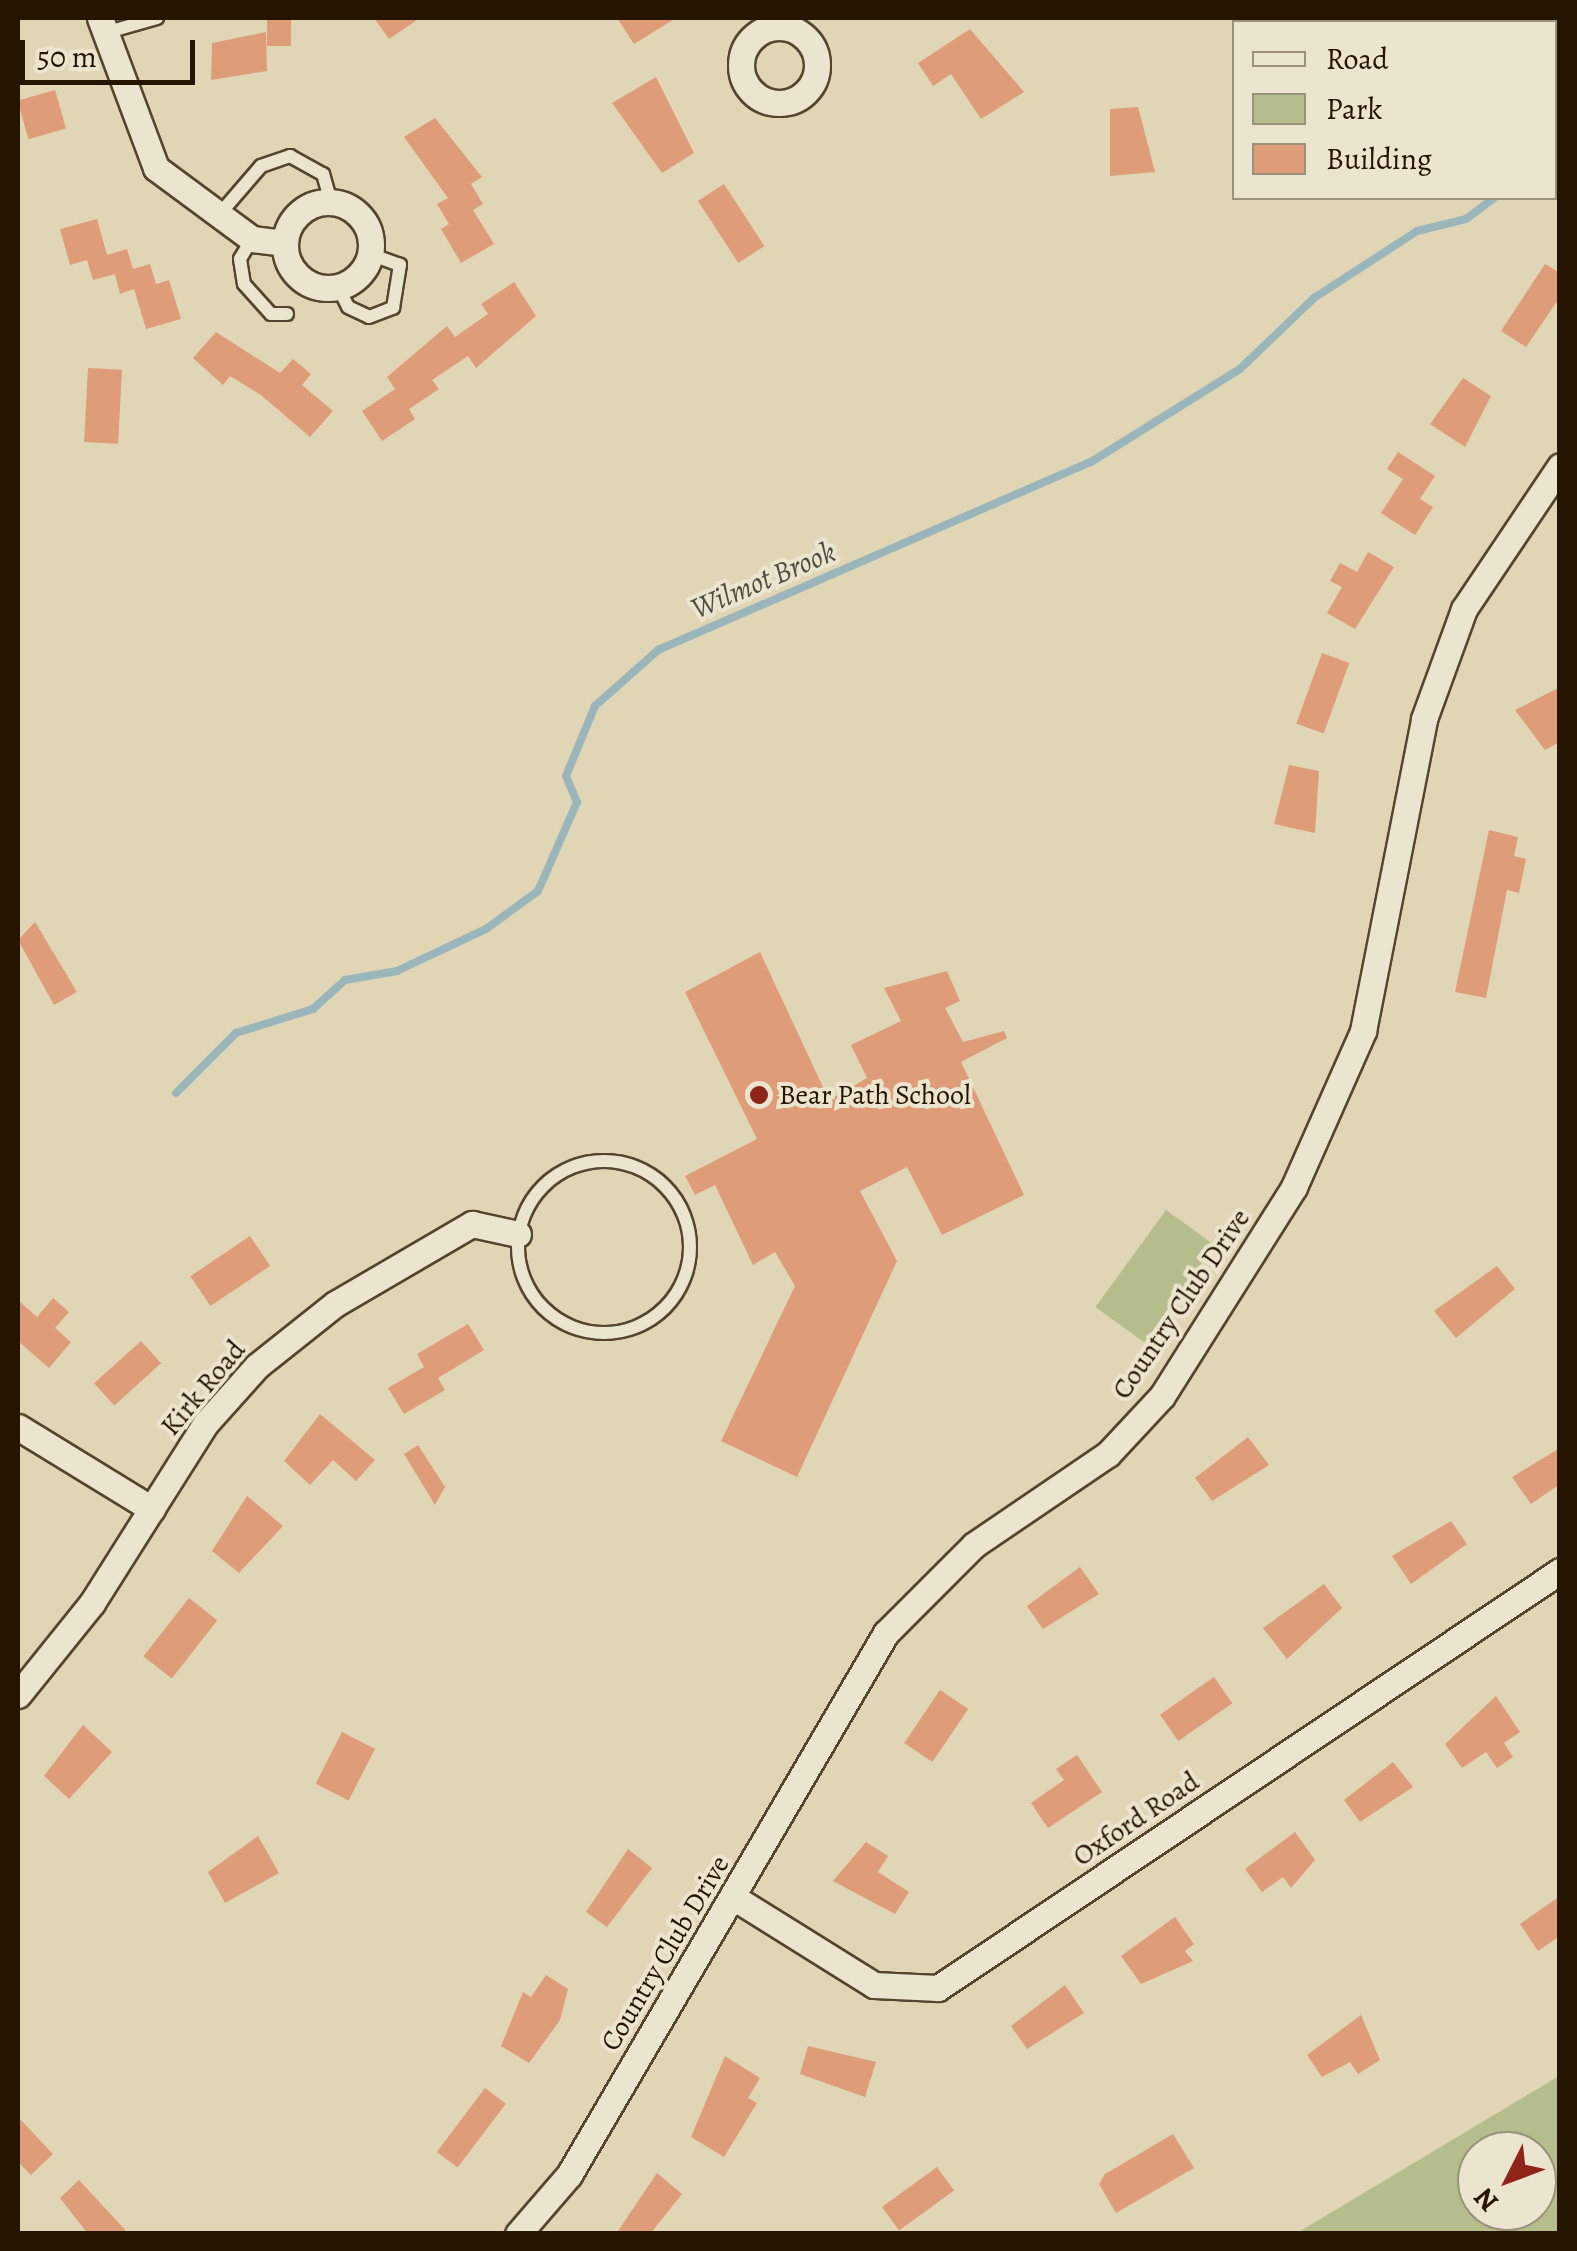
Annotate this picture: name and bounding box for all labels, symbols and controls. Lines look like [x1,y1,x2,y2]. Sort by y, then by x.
scale bar [25,20,200,82]
legend [1232,20,1557,200]
text: 50 m [37,37,97,77]
text: Road [1326,39,1388,79]
text: Park [1326,89,1382,129]
text: Building [1326,139,1432,179]
water label: Wilmot Brook [685,533,841,627]
place label: Bear Path School [779,1078,971,1112]
marker: Bear Path School [748,1084,770,1106]
street label: Country Club Drive [1105,1203,1257,1405]
street label: Kirk Road [154,1334,252,1442]
street label: Oxford Road [1067,1765,1205,1873]
street label: Country Club Drive [593,1849,737,2057]
north arrow [1457,2131,1557,2231]
text: N [1465,2179,1507,2220]

